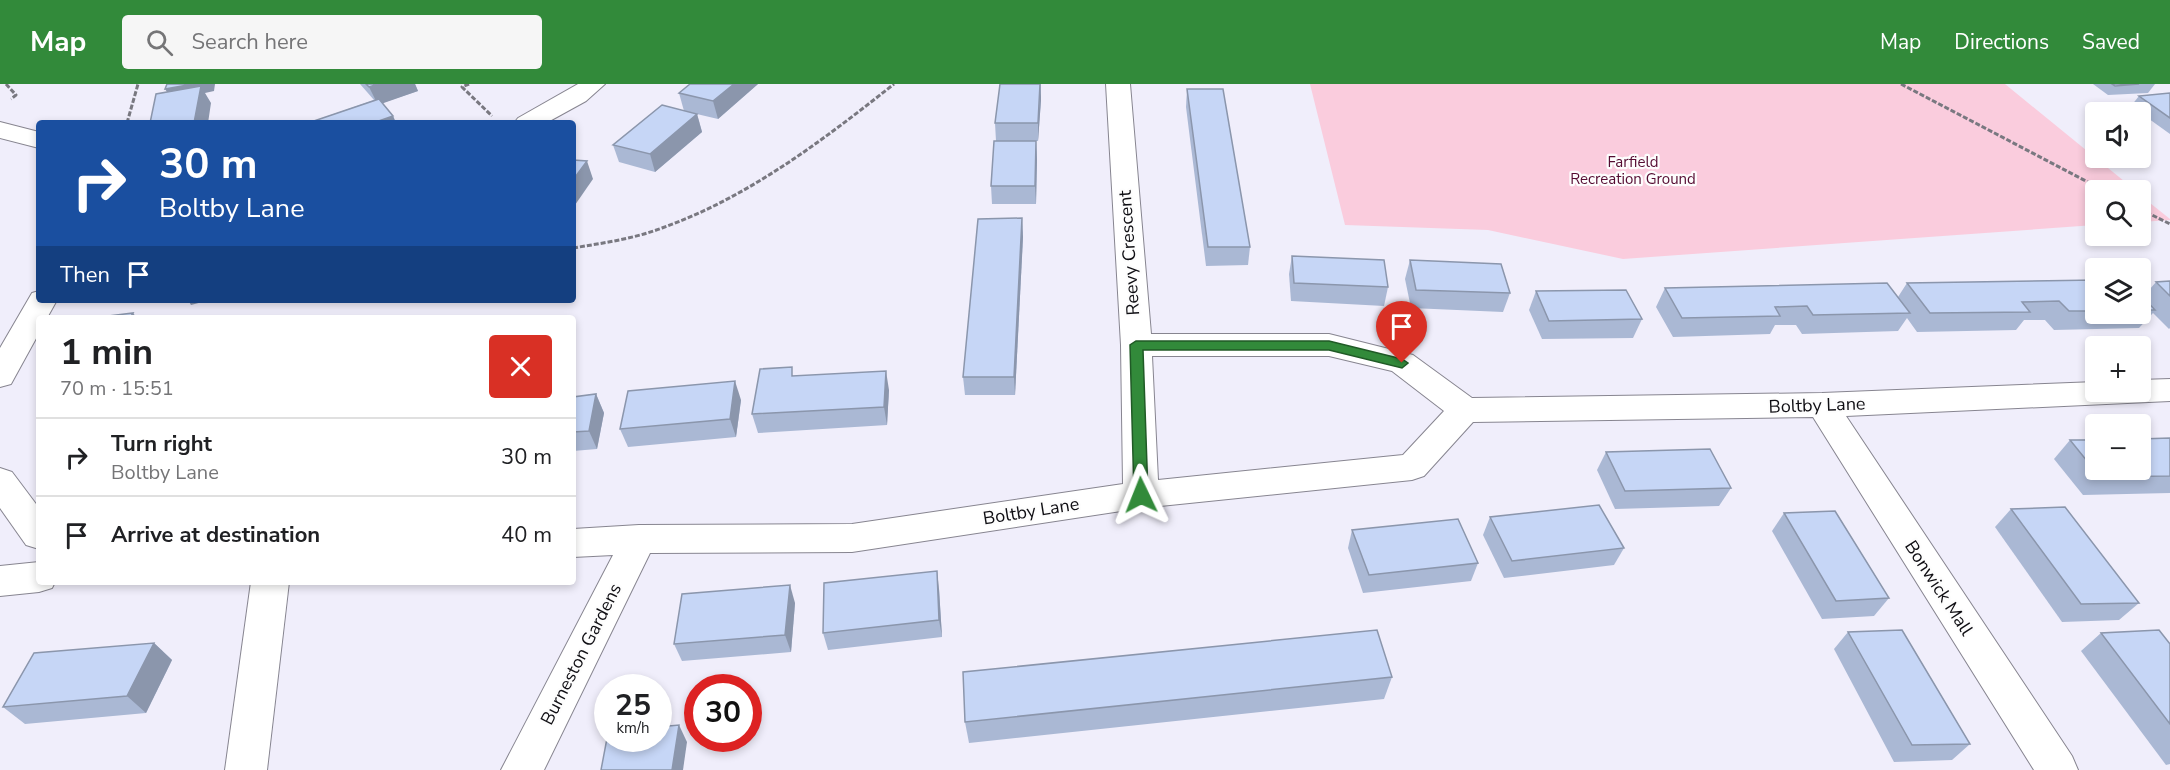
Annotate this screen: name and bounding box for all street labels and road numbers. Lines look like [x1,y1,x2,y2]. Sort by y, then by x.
street label: Reevy Crescent [1113,189,1145,316]
street label: Boltby Lane [1768,391,1866,419]
street label: Boltby Lane [981,492,1081,530]
street label: Bonwick Mall [1899,536,1979,641]
street label: Burneston Gardens [535,579,627,729]

